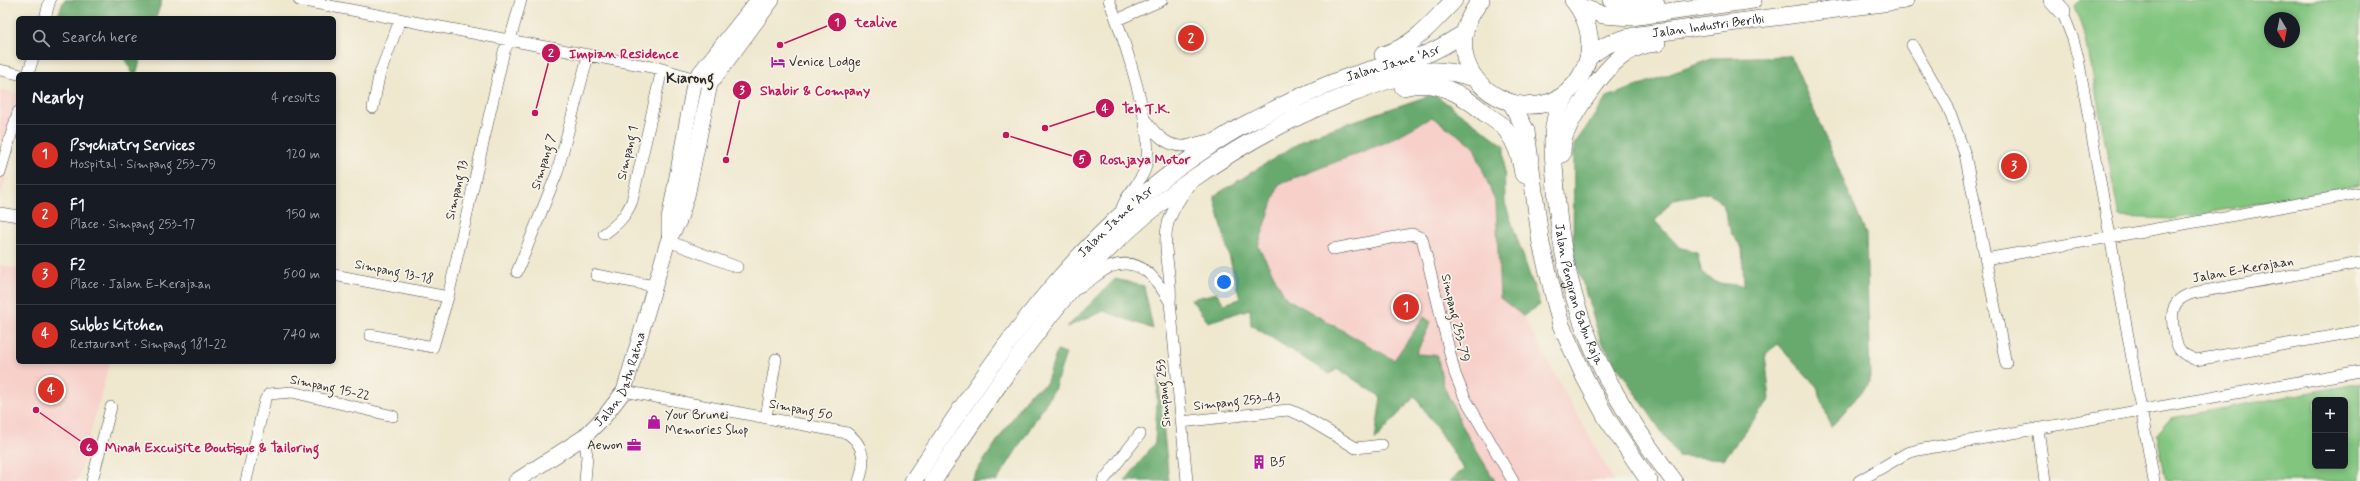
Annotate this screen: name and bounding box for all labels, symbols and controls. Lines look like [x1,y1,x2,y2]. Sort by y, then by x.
callout: tealive [827,9,906,35]
street label: Jalan Industri Beribi [1651,10,1765,42]
north arrow [2264,12,2300,48]
text: tealive [854,14,898,32]
text: 1 [834,15,840,31]
search box [16,16,336,60]
pin: 2 [1178,23,1204,53]
icon: search [30,27,52,49]
text: Search here [62,28,138,48]
callout: Impian Residence [541,40,687,66]
street label: Jalan Jame 'Asr [1344,40,1444,86]
text: Impian Residence [569,45,679,63]
text: 2 [548,46,554,62]
hotel icon: Venice Lodge [770,54,786,70]
place label: Venice Lodge [789,54,861,72]
district label: Kiarong [666,69,714,91]
callout: Shabir & Company [732,77,878,103]
text: Shabir & Company [760,82,870,100]
text: 3 [739,83,745,99]
text: Nearby [32,87,84,109]
text: 4 results [271,90,320,107]
callout: Teh T.K. [1095,95,1178,121]
text: Teh T.K. [1122,100,1170,118]
text: 4 [1102,101,1109,117]
street label: Simpang 1 [613,124,644,182]
street label: Simpang 7 [527,132,562,193]
text: Psychiatry Services [70,136,195,156]
text: 1 [42,146,48,163]
text: 120 m [286,146,320,163]
callout: Roshjaya Motor [1072,146,1198,172]
text: Roshjaya Motor [1100,151,1191,169]
pin: 3 [2001,151,2027,181]
text: 5 [1078,152,1086,168]
text: Hospital · Simpang 253-79 [70,156,216,173]
street label: Simpang 13 [442,158,474,222]
street label: Jalan Jame 'Asr [1074,182,1157,261]
text: F1 [70,196,85,216]
text: 2 [42,206,48,223]
text: 150 m [286,206,320,223]
text: Place · Simpang 253-17 [70,216,195,233]
street label: Jalan Pengiran Babu Raja [1551,222,1608,368]
street label: Jalan E-Kerajaan [2191,253,2295,287]
text: F2 [70,256,85,276]
street label: Simpang 13-18 [353,256,435,290]
text: 3 [42,266,48,283]
text: 500 m [283,266,320,283]
your location [1214,272,1234,292]
street label: Simpang 253-79 [1435,272,1473,364]
text: Place · Jalan E-Kerajaan [70,276,211,293]
pin: 1 [1393,292,1419,322]
text: Subbs Kitchen [70,316,163,336]
text: 4 [41,326,49,343]
text: 740 m [283,326,320,343]
street label: Jalan Datu Ratna [591,330,649,430]
text: Restaurant · Simpang 181-22 [70,336,227,353]
street label: Simpang 253 [1153,357,1177,428]
street label: Simpang 15-22 [288,371,372,407]
pin: 4 [38,375,64,405]
street label: Simpang 253-43 [1193,389,1282,417]
street label: Simpang 50 [767,395,834,426]
map controls [2312,397,2348,469]
button: + [2312,397,2348,433]
place label: Your Brunei Memories Shop [665,407,748,439]
shop icon: Your Brunei Memories Shop [646,414,662,430]
button: − [2312,433,2348,469]
callout: Minah Excuisite Boutique & Tailoring [79,434,325,460]
place label: Aewon [587,437,623,454]
office icon: Aewon [626,437,642,453]
text: Minah Excuisite Boutique & Tailoring [105,439,320,460]
text: 6 [86,440,92,456]
building icon: B5 [1251,454,1267,470]
place label: B5 [1270,454,1286,471]

